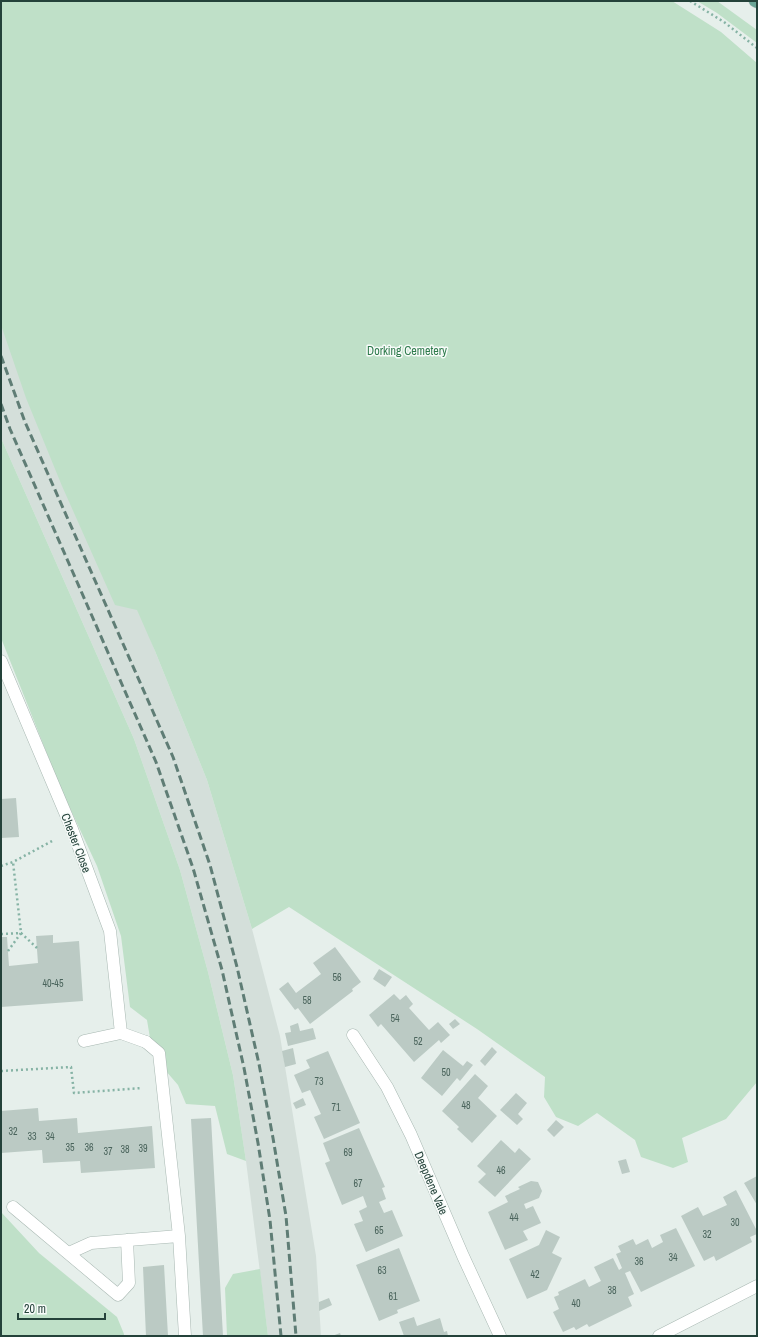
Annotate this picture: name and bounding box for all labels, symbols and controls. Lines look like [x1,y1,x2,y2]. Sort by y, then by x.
park label: Dorking Cemetery [367,343,447,359]
street label: Chester Close [57,811,95,875]
house number: 56 [332,971,342,984]
house number: 40-45 [43,977,64,990]
house number: 58 [302,994,312,1007]
house number: 54 [390,1012,400,1025]
house number: 52 [413,1035,423,1048]
house number: 50 [441,1066,451,1079]
house number: 73 [314,1075,324,1088]
house number: 48 [461,1099,471,1112]
house number: 71 [331,1101,341,1114]
house number: 32 [8,1125,18,1138]
house number: 33 [27,1130,37,1143]
house number: 34 [45,1130,55,1143]
house number: 35 [65,1141,75,1154]
house number: 36 [84,1141,94,1154]
house number: 39 [138,1142,148,1155]
house number: 38 [120,1143,130,1156]
house number: 37 [103,1145,113,1158]
house number: 69 [343,1146,353,1159]
street label: Deepdene Vale [411,1149,451,1217]
house number: 46 [496,1164,506,1177]
house number: 67 [353,1177,363,1190]
house number: 44 [509,1211,519,1224]
house number: 30 [730,1216,740,1229]
house number: 65 [374,1224,384,1237]
house number: 32 [702,1228,712,1241]
house number: 34 [668,1251,678,1264]
house number: 36 [634,1255,644,1268]
house number: 63 [377,1264,387,1277]
house number: 42 [530,1268,540,1281]
house number: 38 [607,1284,617,1297]
house number: 61 [388,1290,398,1303]
scale bar [18,1295,105,1321]
house number: 40 [571,1297,581,1310]
text: 20 m [24,1301,46,1317]

